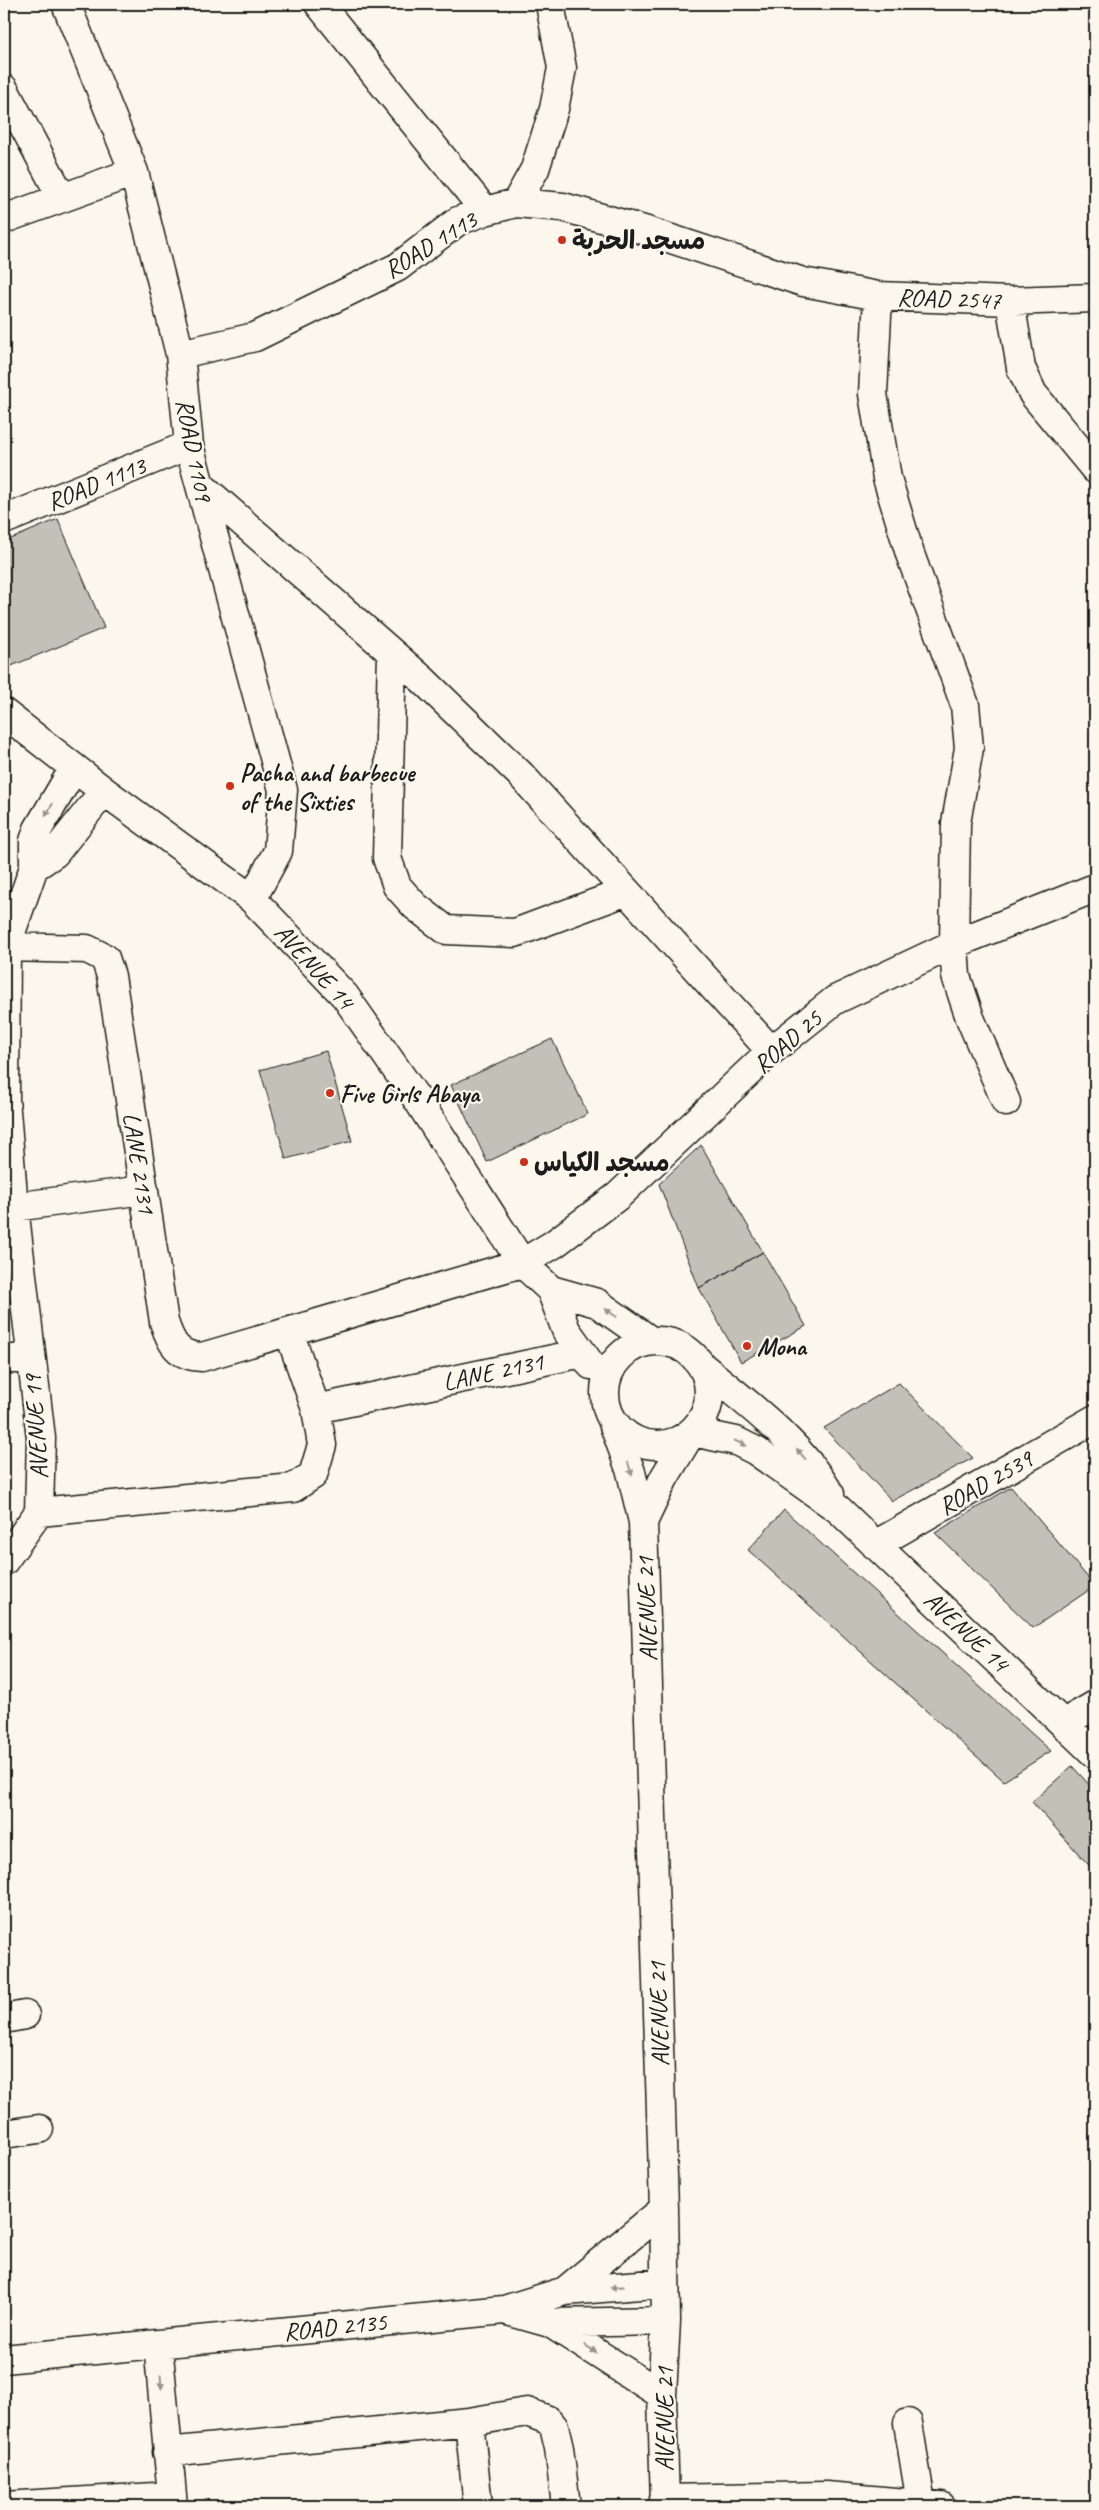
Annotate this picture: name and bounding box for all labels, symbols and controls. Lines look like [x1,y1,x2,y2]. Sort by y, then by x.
street label: ROAD 1113 [378,203,484,286]
place label: مسجد الحربة [572,225,705,257]
marker: مسجد الحربة [556,234,568,246]
street label: ROAD 2547 [897,281,1003,317]
street label: ROAD 1109 [168,396,220,506]
street label: ROAD 1113 [42,449,152,518]
place label: Pacha and barbecue of the Sixties [240,757,417,818]
marker: Pacha and barbecue of the Sixties [224,780,236,792]
one-way arrow [45,804,54,817]
street label: AVENUE 14 [267,917,363,1018]
street label: ROAD 25 [747,1002,830,1080]
place label: Five Girls Abaya [340,1078,481,1110]
marker: Five Girls Abaya [324,1087,336,1099]
street label: LANE 2131 [115,1110,163,1218]
place label: مسجد الكياس [534,1147,670,1179]
marker: مسجد الكياس [518,1156,530,1168]
one-way arrow [604,1308,618,1318]
place label: Mona [757,1331,808,1363]
marker: Mona [741,1340,753,1352]
street label: LANE 2131 [440,1345,548,1398]
street label: AVENUE 19 [16,1372,56,1480]
one-way arrow [733,1440,747,1448]
street label: ROAD 2539 [933,1442,1040,1523]
one-way arrow [795,1449,807,1461]
one-way arrow [626,1462,634,1477]
street label: AVENUE 21 [629,1554,665,1662]
street label: AVENUE 14 [917,1584,1018,1681]
street label: AVENUE 21 [641,1959,677,2067]
one-way arrow [608,2283,624,2291]
street label: ROAD 2135 [282,2305,390,2348]
one-way arrow [585,2344,598,2354]
street label: AVENUE 21 [649,2365,681,2471]
one-way arrow [157,2374,165,2390]

